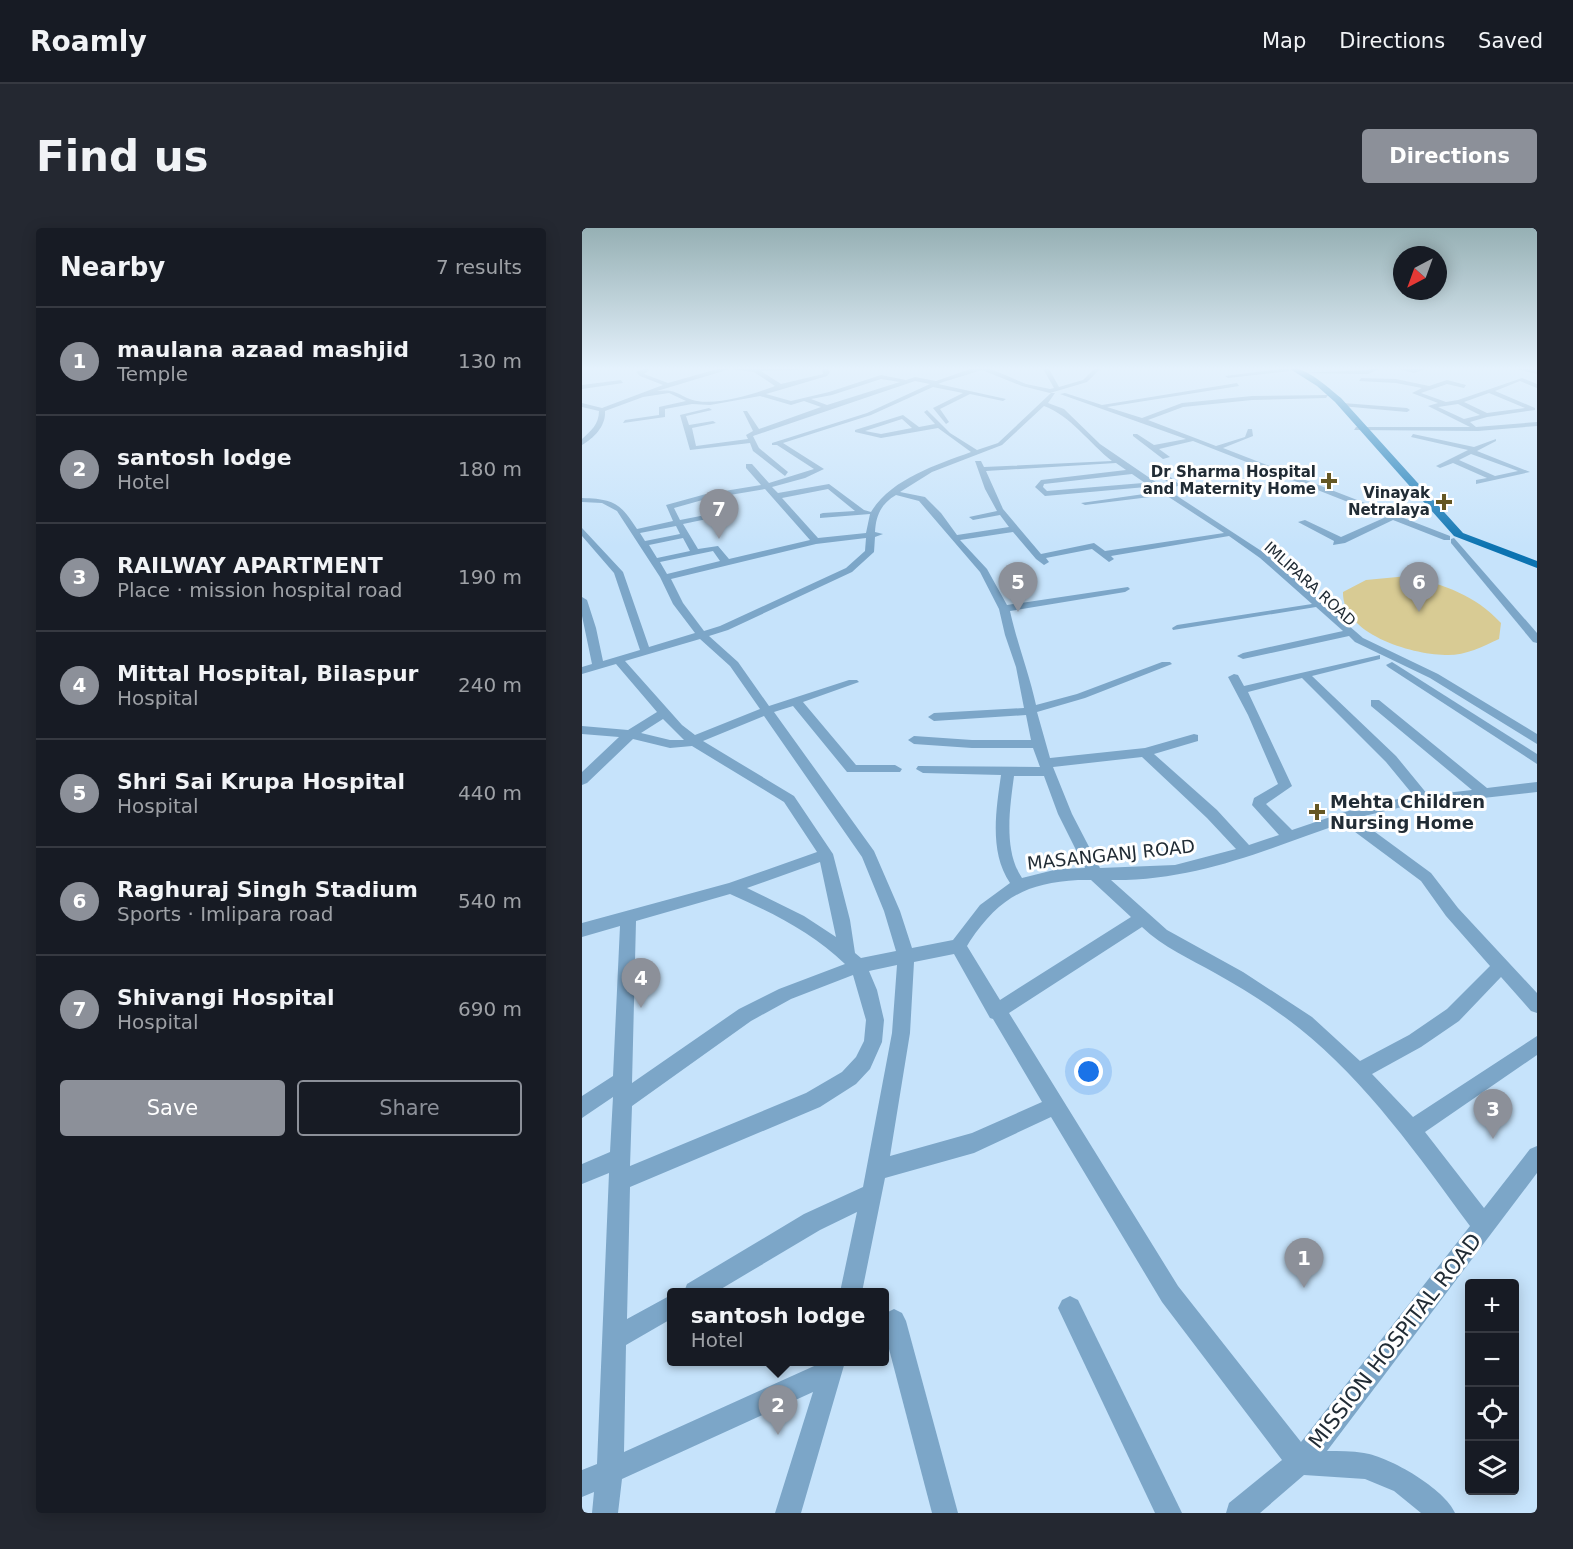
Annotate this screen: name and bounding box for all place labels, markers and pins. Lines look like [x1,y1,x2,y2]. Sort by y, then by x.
place label: Dr Sharma Hospital and Maternity Home [1143,463,1316,498]
marker: Dr Sharma Hospital and Maternity Home [1320,472,1338,490]
place label: Vinayak Netralaya [1348,484,1431,519]
pin: 7 [700,490,738,539]
marker: Vinayak Netralaya [1435,493,1453,511]
pin: 5 [998,562,1038,612]
pin: 6 [1400,562,1438,612]
place label: Mehta Children Nursing Home [1330,791,1485,833]
marker: Mehta Children Nursing Home [1308,803,1326,821]
pin: 4 [622,958,660,1008]
pin: 3 [1474,1090,1512,1139]
pin: 1 [1284,1238,1324,1288]
pin: 2 [758,1386,798,1435]

